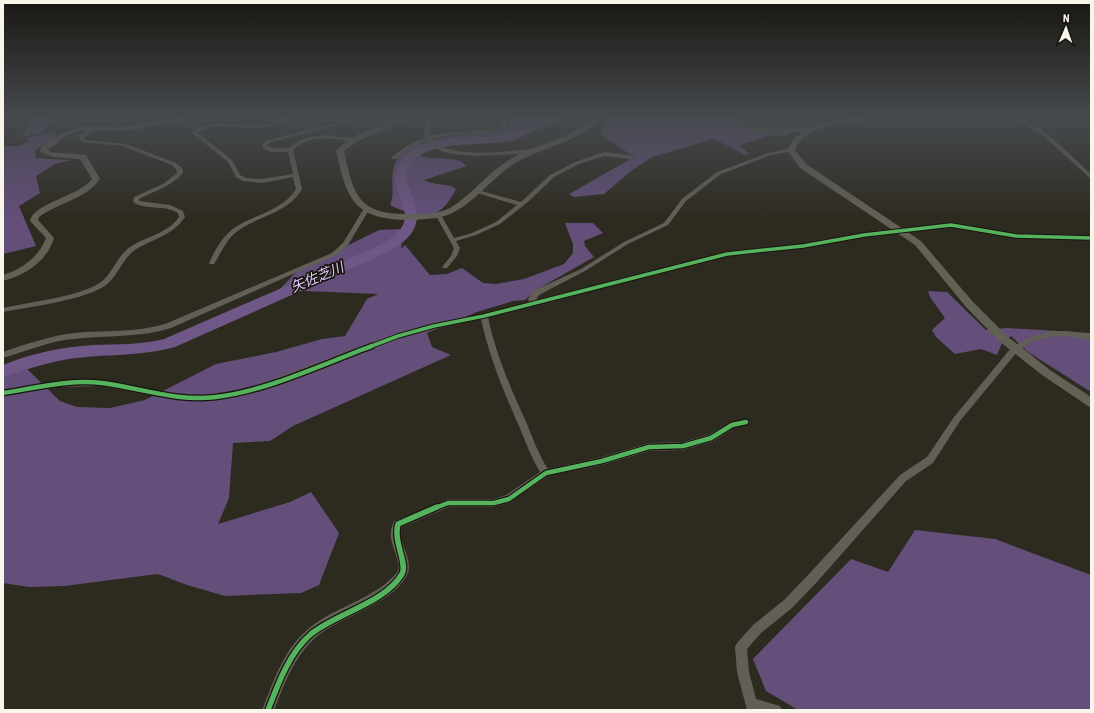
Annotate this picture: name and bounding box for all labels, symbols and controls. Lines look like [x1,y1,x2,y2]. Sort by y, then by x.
north arrow [1046,8,1086,48]
text: N [1063,12,1070,25]
water label: 矢佐芝川 [288,258,348,295]

